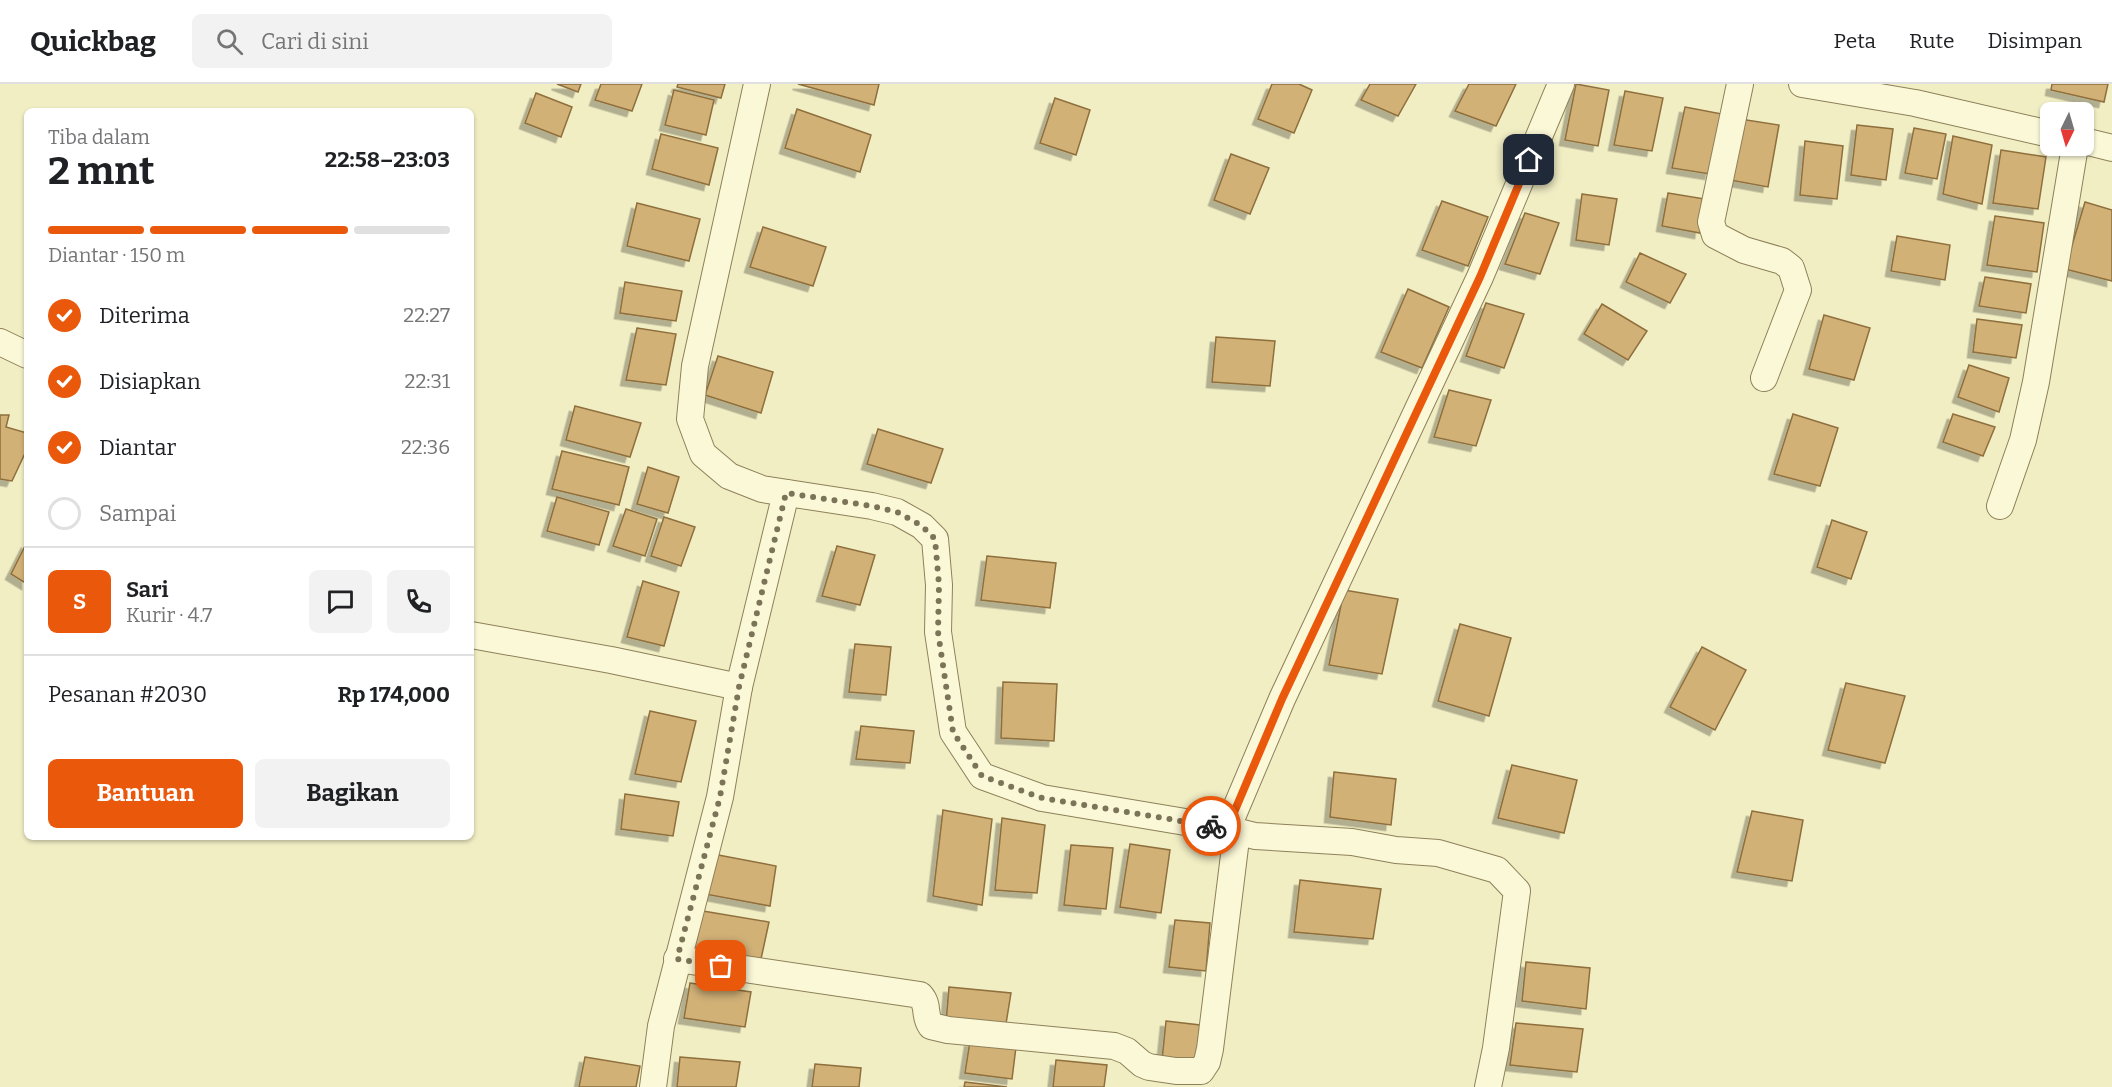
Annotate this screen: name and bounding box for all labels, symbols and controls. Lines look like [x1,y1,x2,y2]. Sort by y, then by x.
search box [192,14,612,68]
text: Quickbag [30,25,156,58]
icon: search [213,25,246,58]
text: Cari di sini [261,28,369,55]
text: Peta [1834,28,1876,54]
text: Rute [1909,28,1954,54]
text: Disimpan [1987,28,2082,54]
north arrow [2040,102,2094,156]
map controls [2040,102,2094,156]
text: Tiba dalam [48,125,150,149]
pin [1503,134,1554,185]
icon: home [1512,143,1545,176]
text: 22:58–23:03 [325,146,450,173]
text: 2 mnt [48,148,155,194]
text: Diantar · 150 m [48,243,185,267]
icon: check [48,299,81,332]
text: Diterima [99,302,190,329]
text: 22:27 [403,303,450,327]
icon: check [48,365,81,398]
text: Disiapkan [99,368,201,395]
text: 22:31 [405,369,450,393]
icon: check [48,431,81,464]
text: Diantar [99,434,176,461]
text: 22:36 [401,435,450,459]
text: Sampai [99,500,176,527]
button: chat [309,570,372,633]
button: phone [387,570,450,633]
text: Sari [126,576,168,603]
text: S [73,588,86,615]
text: Kurir · 4.7 [126,603,212,627]
text: Pesanan #2030 [48,681,207,708]
text: Rp 174,000 [338,681,450,708]
button: Bantuan [48,759,243,828]
button: Bagikan [255,759,450,828]
courier [1181,796,1241,856]
icon: bike [1195,810,1228,843]
pin [695,940,746,991]
icon: bag [704,949,737,982]

